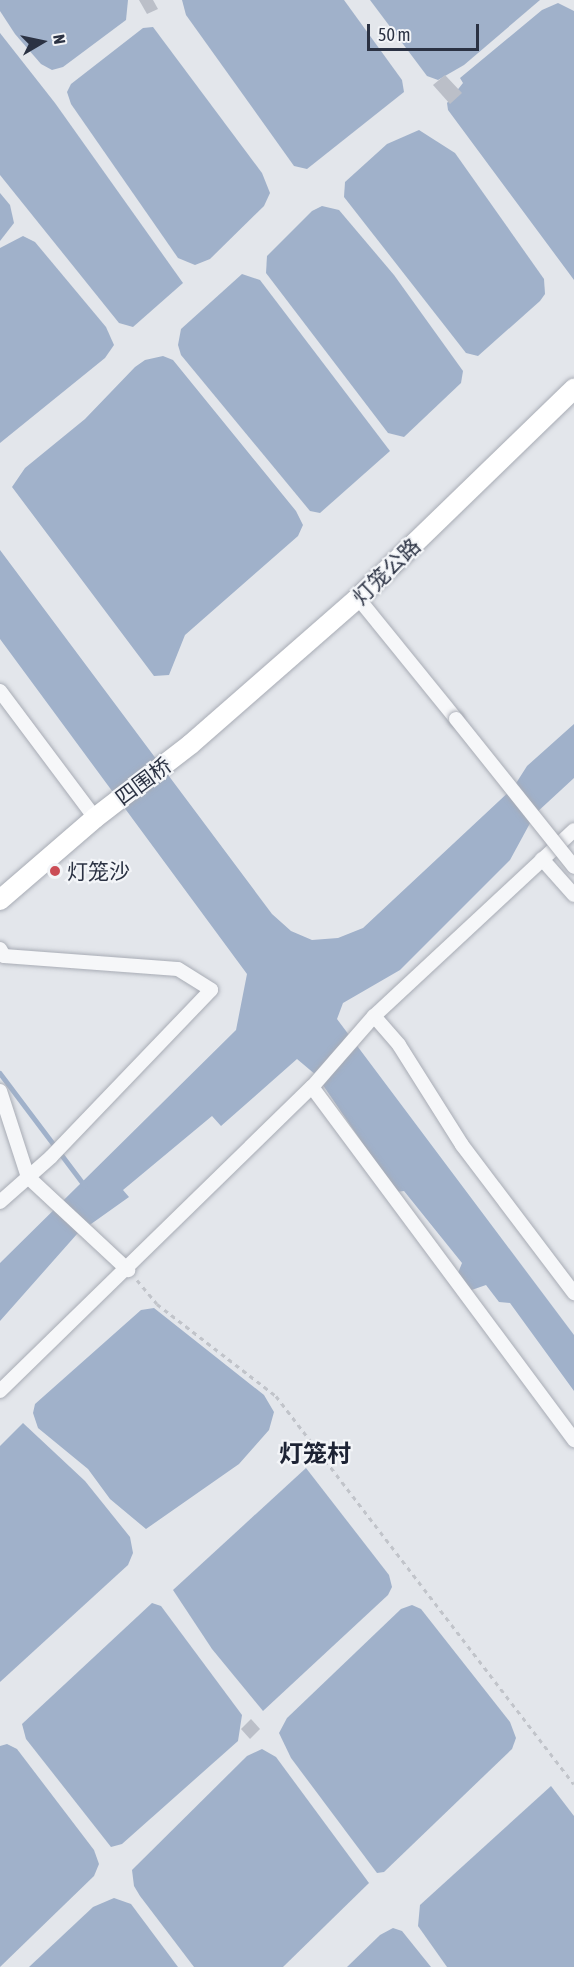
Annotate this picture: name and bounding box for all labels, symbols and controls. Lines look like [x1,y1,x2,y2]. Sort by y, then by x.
north arrow [12,12,72,72]
scale bar [370,12,482,50]
text: 50 m [378,24,410,45]
text: N [50,33,69,45]
street label: 灯笼公路 [347,533,425,609]
street label: 四围桥 [110,752,176,810]
place label: 灯笼沙 [67,858,130,884]
marker: 灯笼沙 [48,864,62,878]
district label: 灯笼村 [279,1440,351,1468]

